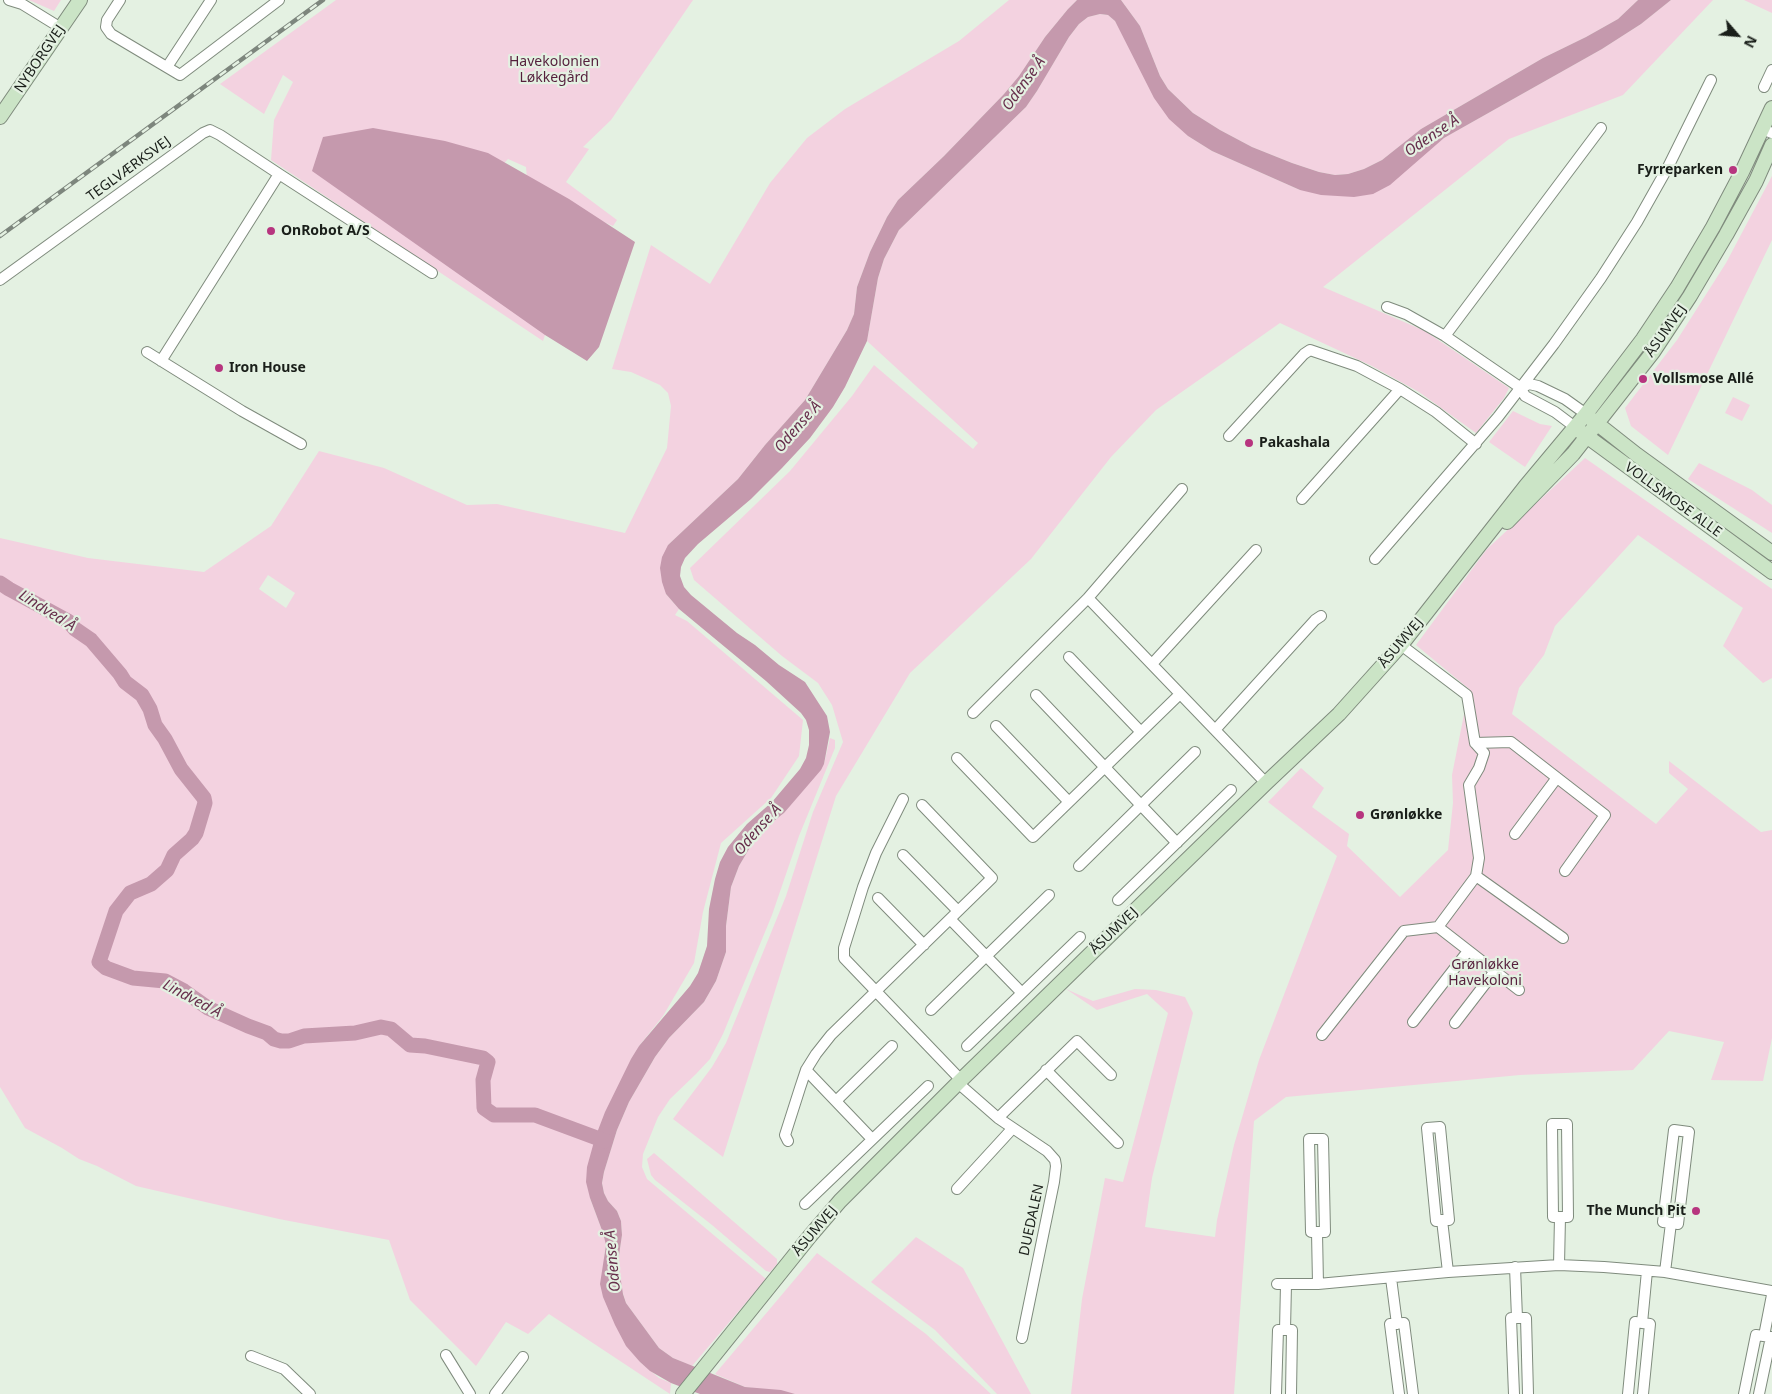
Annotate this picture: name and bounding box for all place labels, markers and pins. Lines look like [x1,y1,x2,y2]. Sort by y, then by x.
place label: Fyrreparken [1637,162,1723,178]
marker: Fyrreparken [1727,164,1739,176]
place label: OnRobot A/S [281,223,370,239]
marker: OnRobot A/S [265,225,277,237]
place label: Iron House [229,360,306,376]
marker: Iron House [213,362,225,374]
place label: Vollsmose Allé [1653,371,1754,387]
marker: Vollsmose Allé [1637,373,1649,385]
place label: Pakashala [1259,435,1330,451]
marker: Pakashala [1243,437,1255,449]
place label: Grønløkke [1370,807,1442,823]
marker: Grønløkke [1354,809,1366,821]
place label: The Munch Pit [1587,1203,1686,1219]
marker: The Munch Pit [1690,1205,1702,1217]

